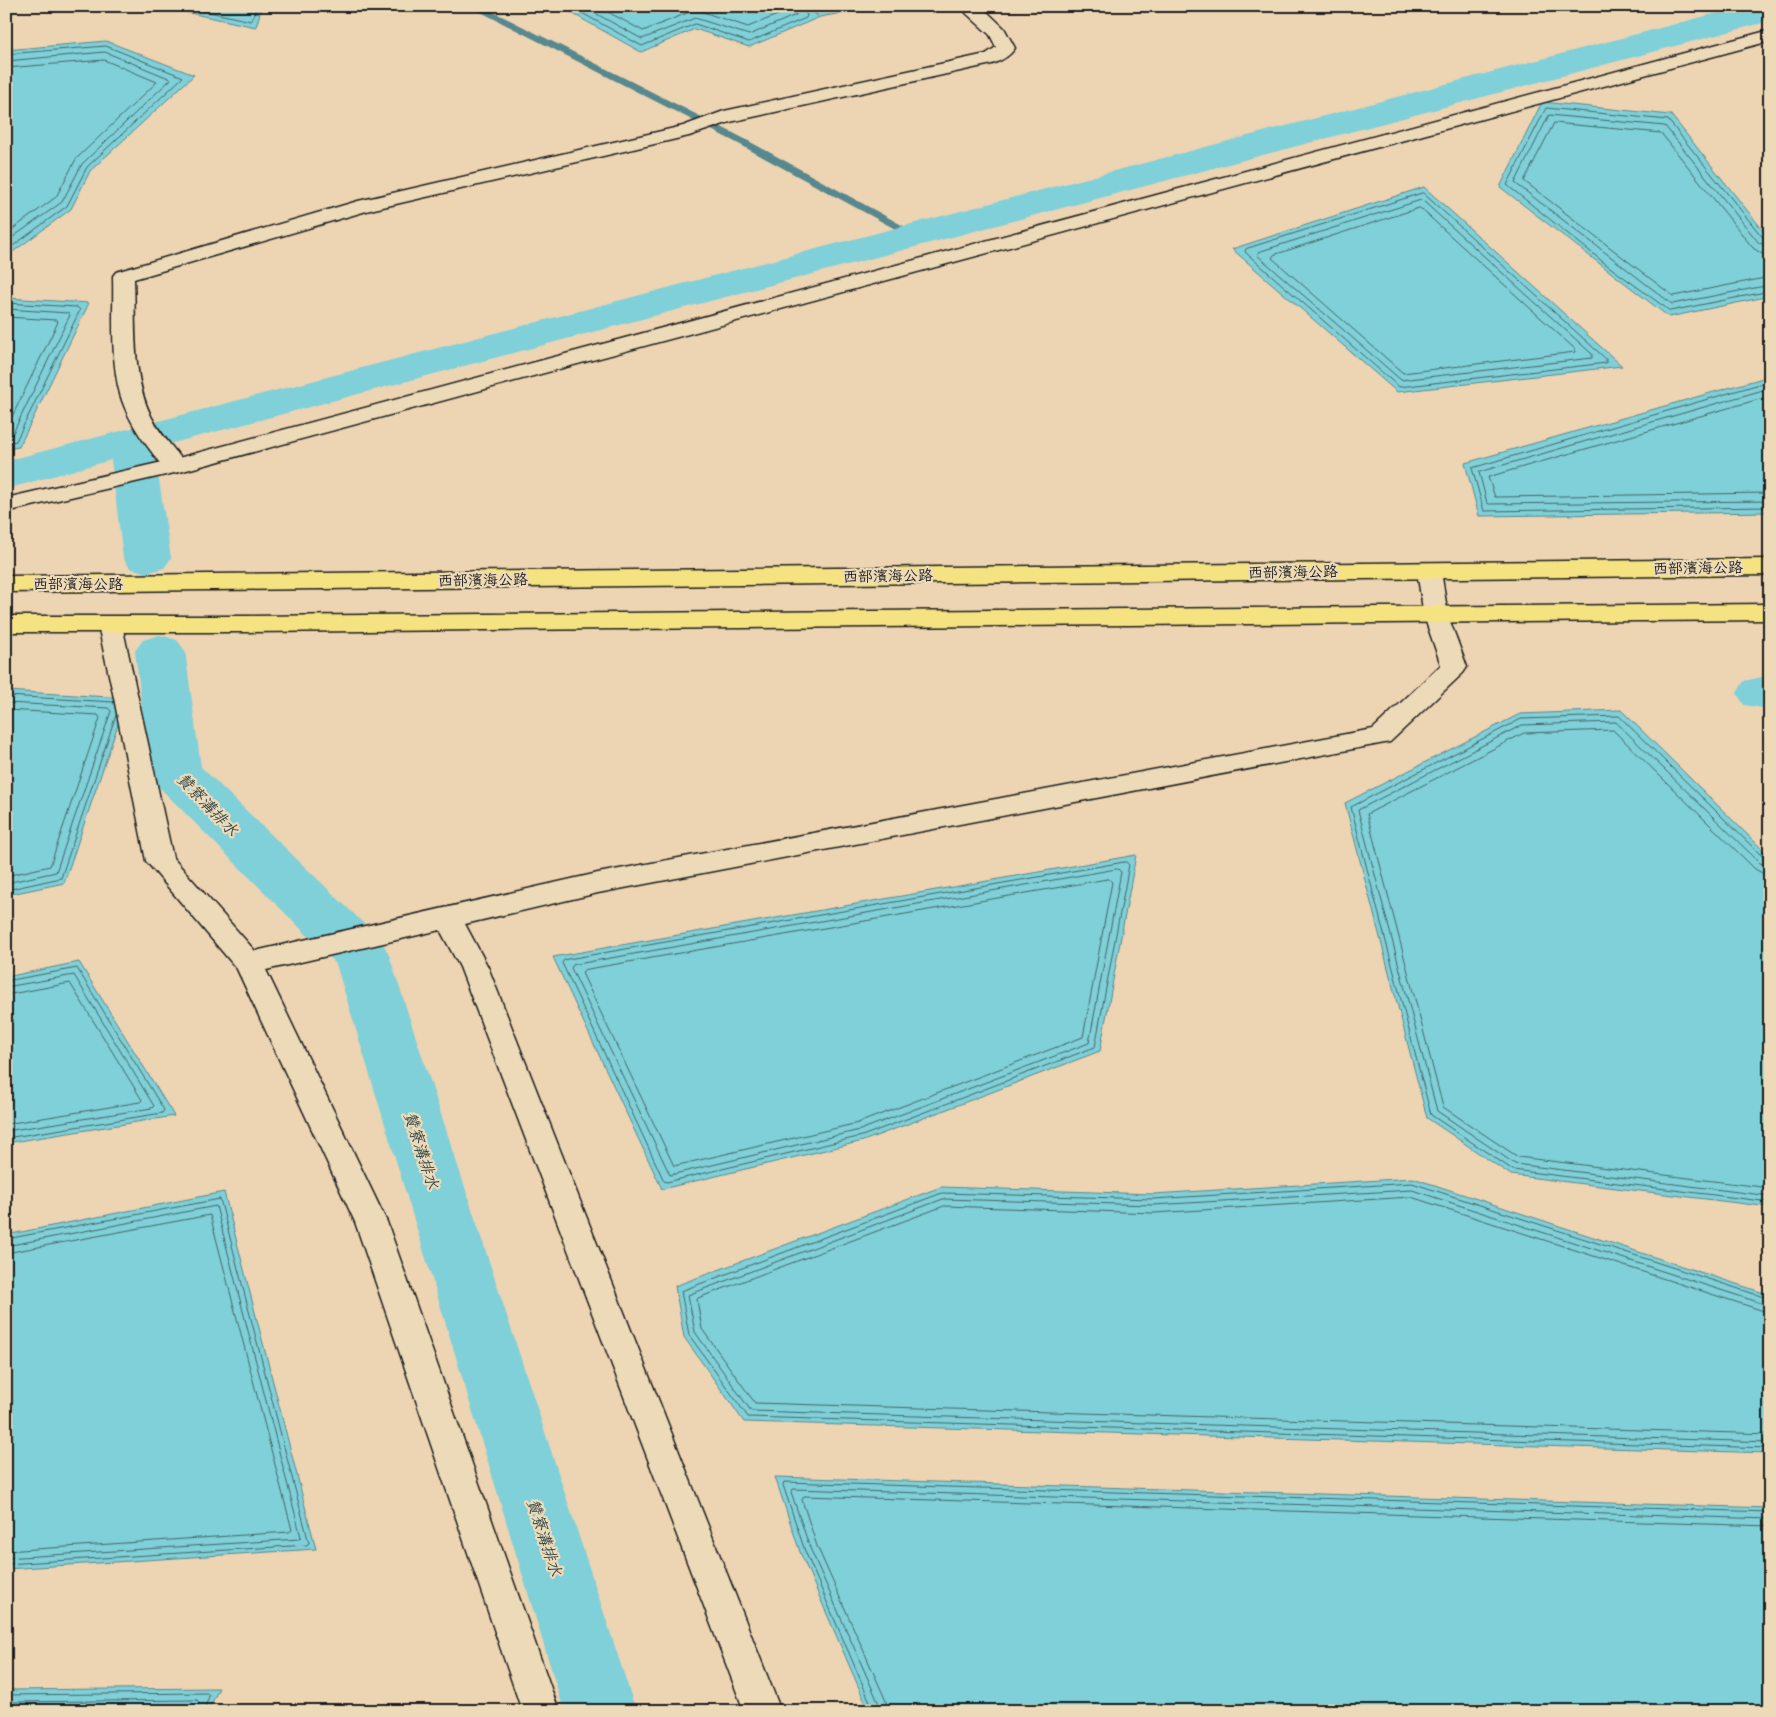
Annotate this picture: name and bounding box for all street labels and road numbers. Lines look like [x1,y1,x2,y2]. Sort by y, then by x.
street label: 西部濱海公路 [1653,557,1743,579]
street label: 西部濱海公路 [1248,561,1338,583]
street label: 西部濱海公路 [843,565,933,587]
street label: 西部濱海公路 [438,569,528,591]
street label: 西部濱海公路 [33,574,123,594]

